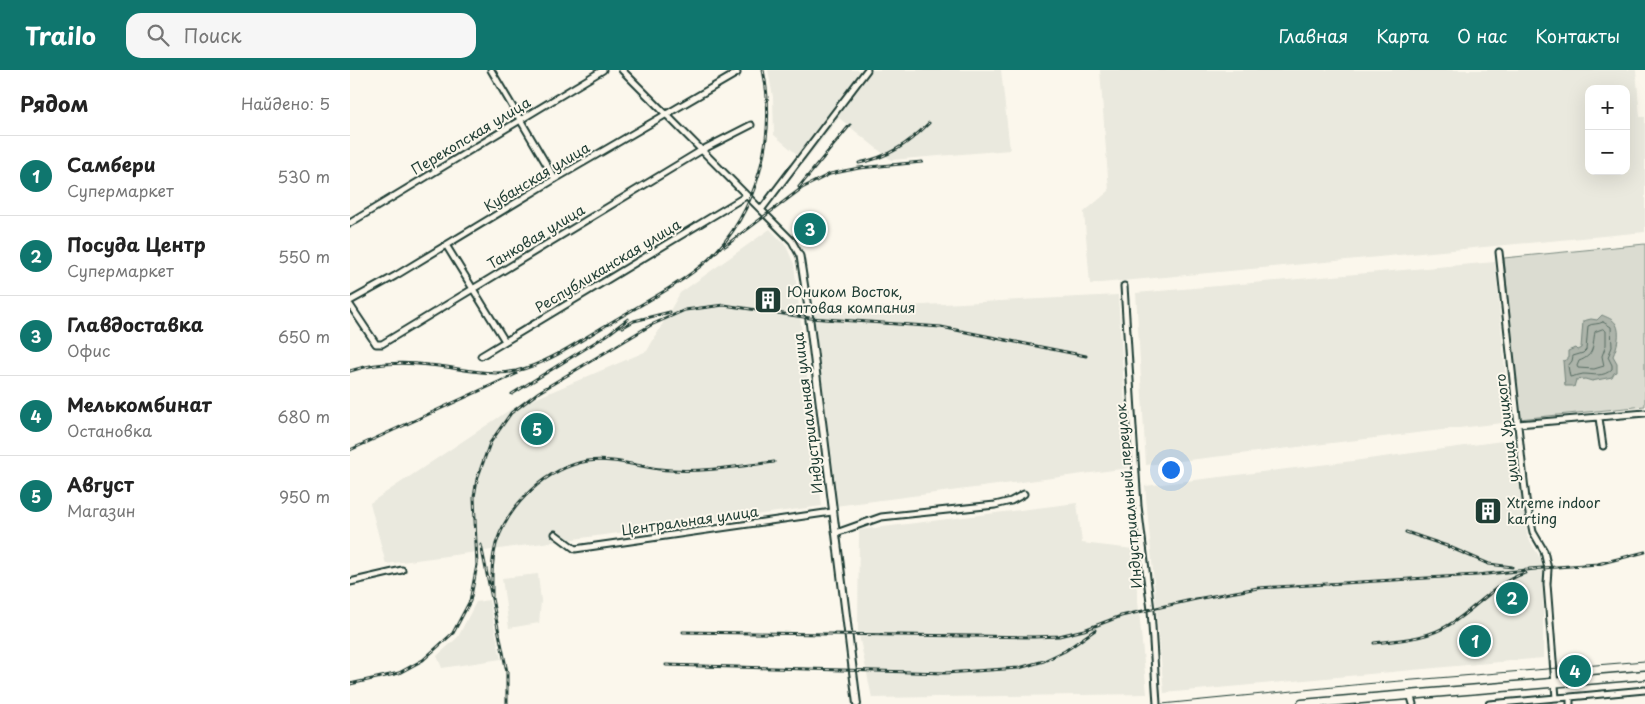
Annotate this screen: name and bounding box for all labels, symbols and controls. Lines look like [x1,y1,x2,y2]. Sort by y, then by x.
search box [126,13,476,58]
text: Trailo [25,17,96,53]
icon: search [144,21,172,49]
text: Поиск [184,21,242,49]
text: Главная [1279,22,1348,49]
text: Карта [1376,22,1429,49]
text: О нас [1457,22,1507,49]
text: Контакты [1535,22,1620,49]
map controls [1585,85,1630,175]
button: + [1585,85,1630,130]
text: Рядом [20,87,88,119]
text: Найдено: 5 [241,91,330,115]
street label: Перекопская улица [407,92,535,180]
button: − [1585,130,1630,175]
street label: Кубанская улица [480,137,594,216]
text: Самбери [67,150,156,178]
text: 1 [32,164,40,188]
text: 530 m [277,164,330,188]
text: Супермаркет [67,178,174,202]
street label: Танковая улица [483,199,589,274]
pin: 3 [794,210,826,248]
street label: Республиканская улица [531,214,685,318]
text: Посуда Центр [67,230,206,258]
text: 2 [30,244,42,268]
text: 550 m [278,244,330,268]
text: Супермаркет [67,258,174,282]
place label: Юником Восток, оптовая компания [787,281,916,318]
building icon: Юником Восток, оптовая компания [753,285,783,315]
text: Главдоставка [67,310,204,338]
text: 3 [31,324,41,348]
text: 650 m [278,324,330,348]
street label: Индустриальная улица [787,331,828,495]
text: Офис [67,338,110,362]
street label: улица Урицкого [1489,372,1524,484]
text: Мелькомбинат [67,390,211,418]
street label: Индустриальный переулок [1110,402,1147,589]
text: 4 [31,404,41,428]
text: 680 m [277,404,330,428]
pin: 5 [521,410,553,448]
text: Остановка [67,418,152,442]
your location [1158,457,1184,483]
text: Август [67,470,134,498]
text: 5 [31,484,41,508]
text: 950 m [279,484,330,508]
place label: Xtreme indoor karting [1507,492,1601,529]
building icon: Xtreme indoor karting [1473,496,1503,526]
text: Магазин [67,498,136,522]
street label: Центральная улица [620,500,760,541]
pin: 2 [1496,579,1528,617]
pin: 1 [1459,622,1491,660]
pin: 4 [1559,652,1591,690]

